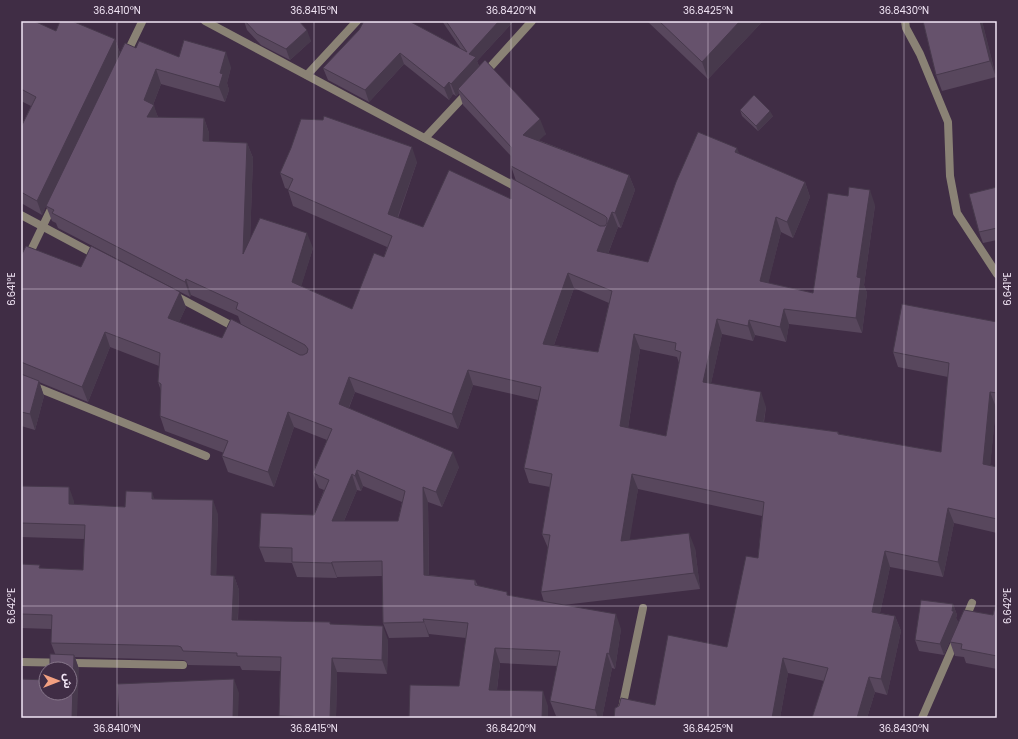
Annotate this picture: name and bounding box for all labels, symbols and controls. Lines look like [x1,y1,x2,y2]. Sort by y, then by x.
text: 36.8410°N [93,3,141,18]
text: 36.8415°N [290,3,338,18]
text: 36.8420°N [486,3,536,18]
text: 36.8425°N [683,3,733,18]
text: 36.8430°N [879,3,929,18]
text: 6.641°E [4,272,19,306]
text: 6.641°E [1000,272,1015,306]
text: 6.642°E [4,588,19,624]
text: 6.642°E [1000,588,1015,624]
north arrow [38,661,78,701]
text: ش [60,673,76,689]
text: 36.8410°N [93,721,141,736]
text: 36.8415°N [290,721,338,736]
text: 36.8420°N [486,721,536,736]
text: 36.8425°N [683,721,733,736]
text: 36.8430°N [879,721,929,736]

